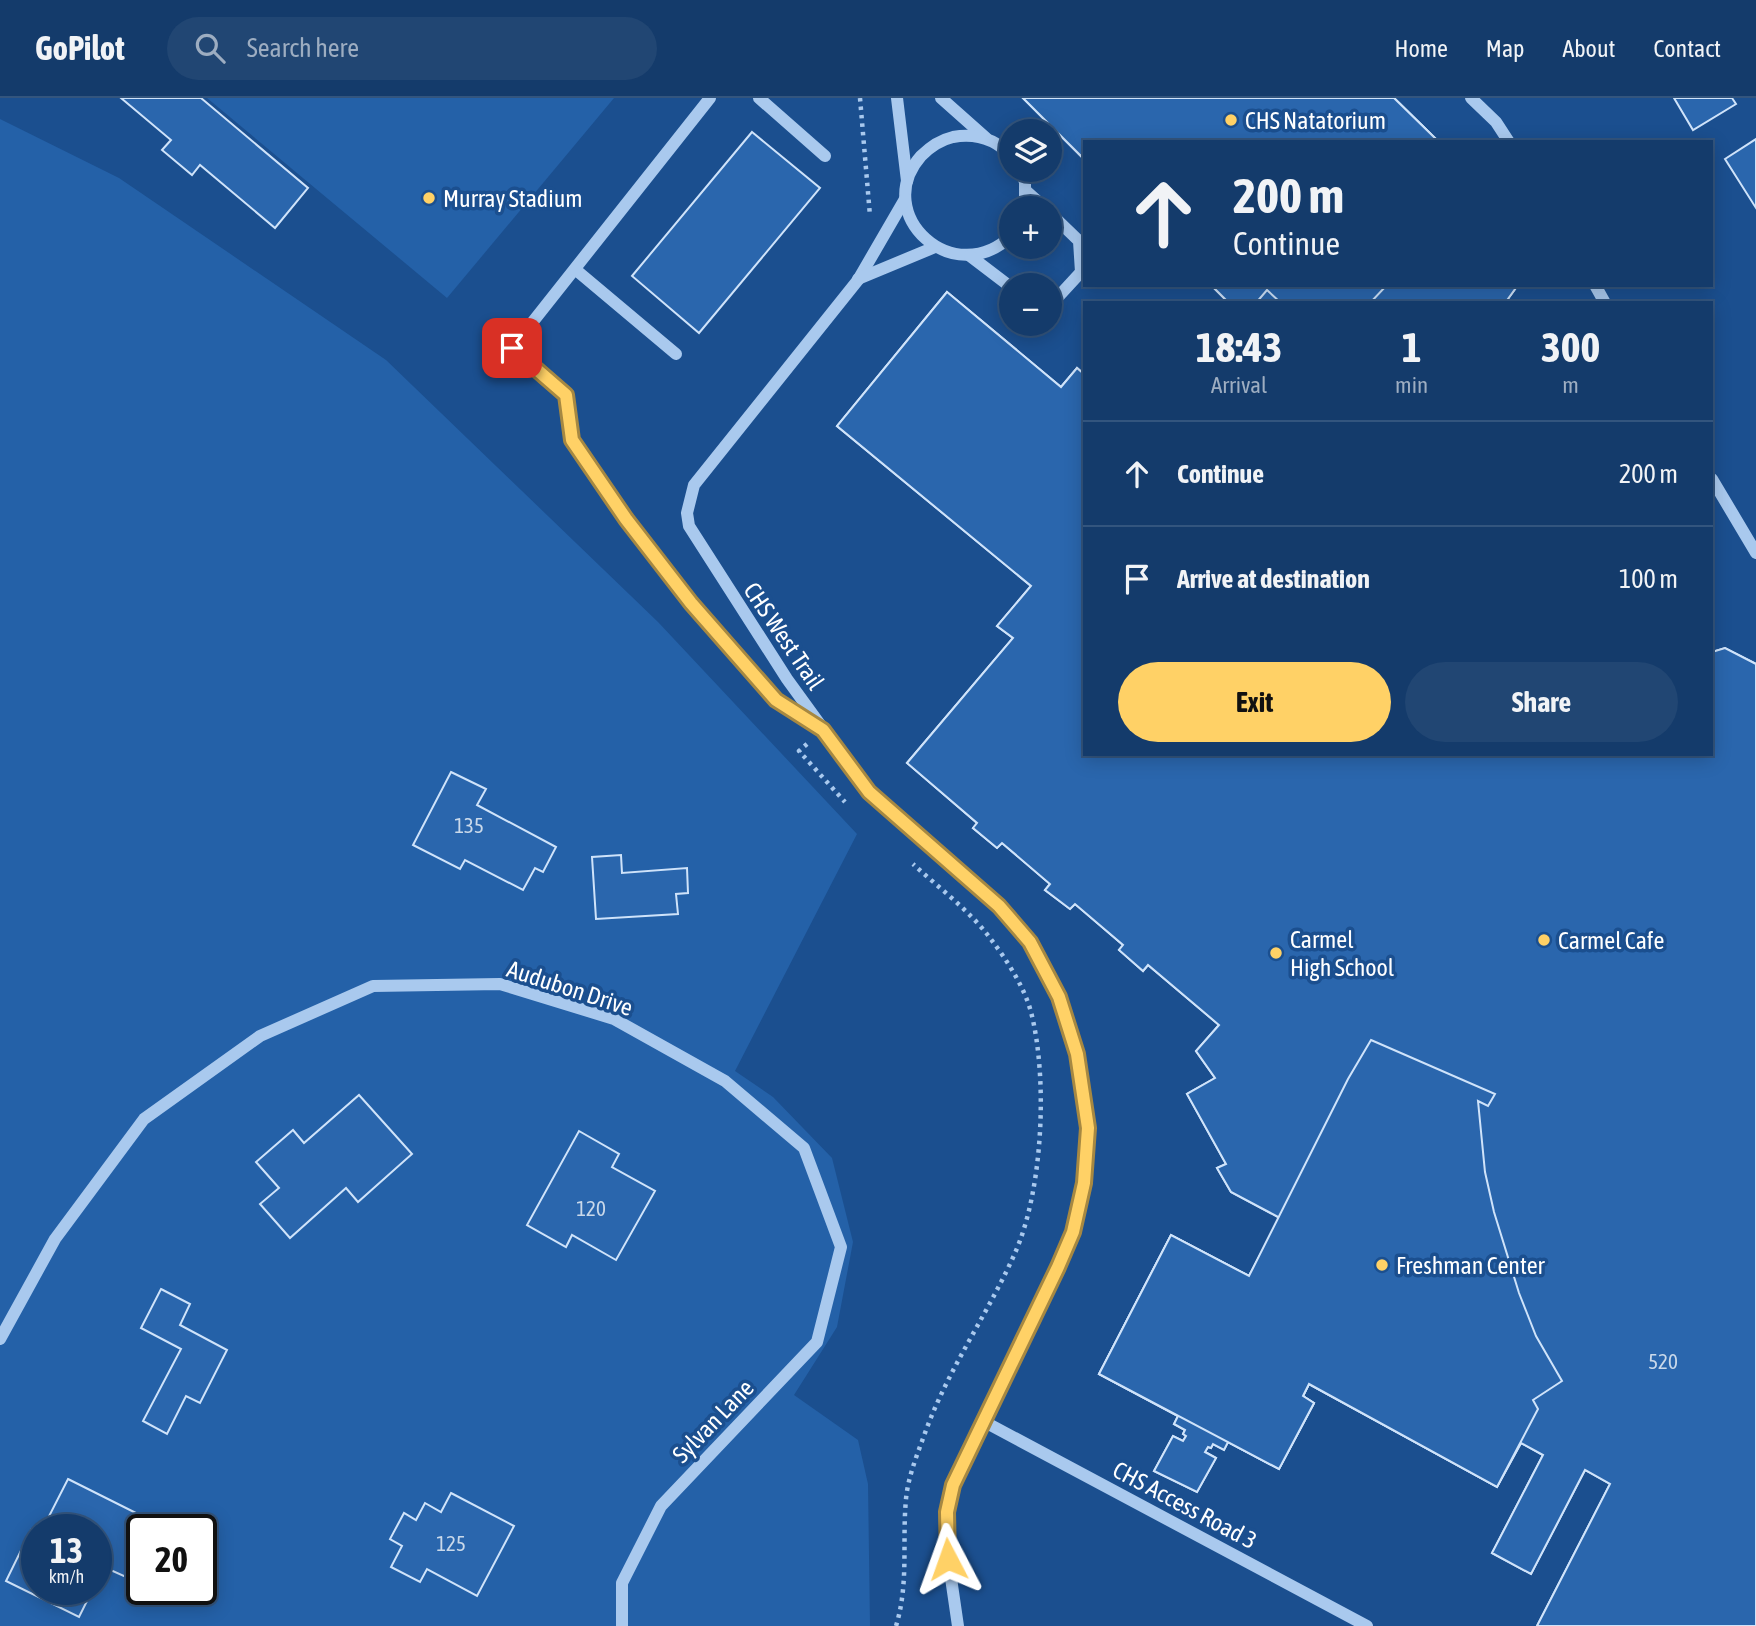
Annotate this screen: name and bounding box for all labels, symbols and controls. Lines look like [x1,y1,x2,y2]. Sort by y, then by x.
search box [167,17,657,80]
text: GoPilot [35,29,125,67]
icon: search [191,29,229,67]
text: Search here [247,33,359,63]
text: Home [1394,35,1448,62]
text: Map [1486,35,1524,62]
text: About [1562,35,1615,62]
text: Contact [1653,35,1721,62]
place label: CHS Natatorium [1245,107,1386,134]
marker: CHS Natatorium [1223,112,1239,128]
map controls [999,119,1062,336]
button: layers [999,119,1062,182]
text: 200 m [1233,167,1344,223]
icon: ahead [1118,168,1209,259]
place label: Murray Stadium [443,185,583,212]
marker: Murray Stadium [421,190,437,206]
button: + [999,196,1062,259]
text: Continue [1233,225,1340,262]
button: − [999,273,1062,336]
pin [482,318,542,378]
text: 18:43 [1196,323,1282,371]
text: 1 [1402,323,1421,371]
text: 300 [1541,323,1600,371]
icon: arrive [493,329,531,367]
text: Arrival [1211,372,1267,398]
text: min [1395,372,1428,398]
text: m [1562,372,1579,398]
icon: ahead [1118,455,1156,493]
text: Continue [1177,459,1264,489]
text: 200 m [1619,459,1678,489]
icon: arrive [1118,560,1156,598]
text: Arrive at destination [1177,564,1370,594]
text: 100 m [1619,564,1678,594]
street label: CHS West Trail [738,577,830,695]
button: Exit [1118,662,1391,742]
button: Share [1405,662,1678,742]
house number: 135 [454,813,484,837]
place label: Carmel High School [1290,926,1395,981]
place label: Carmel Cafe [1558,927,1664,954]
marker: Carmel Cafe [1536,932,1552,948]
marker: Carmel High School [1268,945,1284,961]
street label: Audubon Drive [504,955,636,1021]
house number: 120 [576,1196,606,1220]
place label: Freshman Center [1396,1252,1546,1279]
marker: Freshman Center [1374,1257,1390,1273]
house number: 520 [1648,1349,1678,1373]
street label: Sylvan Lane [667,1374,759,1468]
street label: CHS Access Road 3 [1108,1456,1262,1554]
speed limit sign: 20 [126,1514,217,1605]
position arrow [911,1522,985,1596]
text: 13 [50,1530,83,1570]
house number: 125 [436,1531,466,1555]
text: km/h [49,1566,84,1587]

